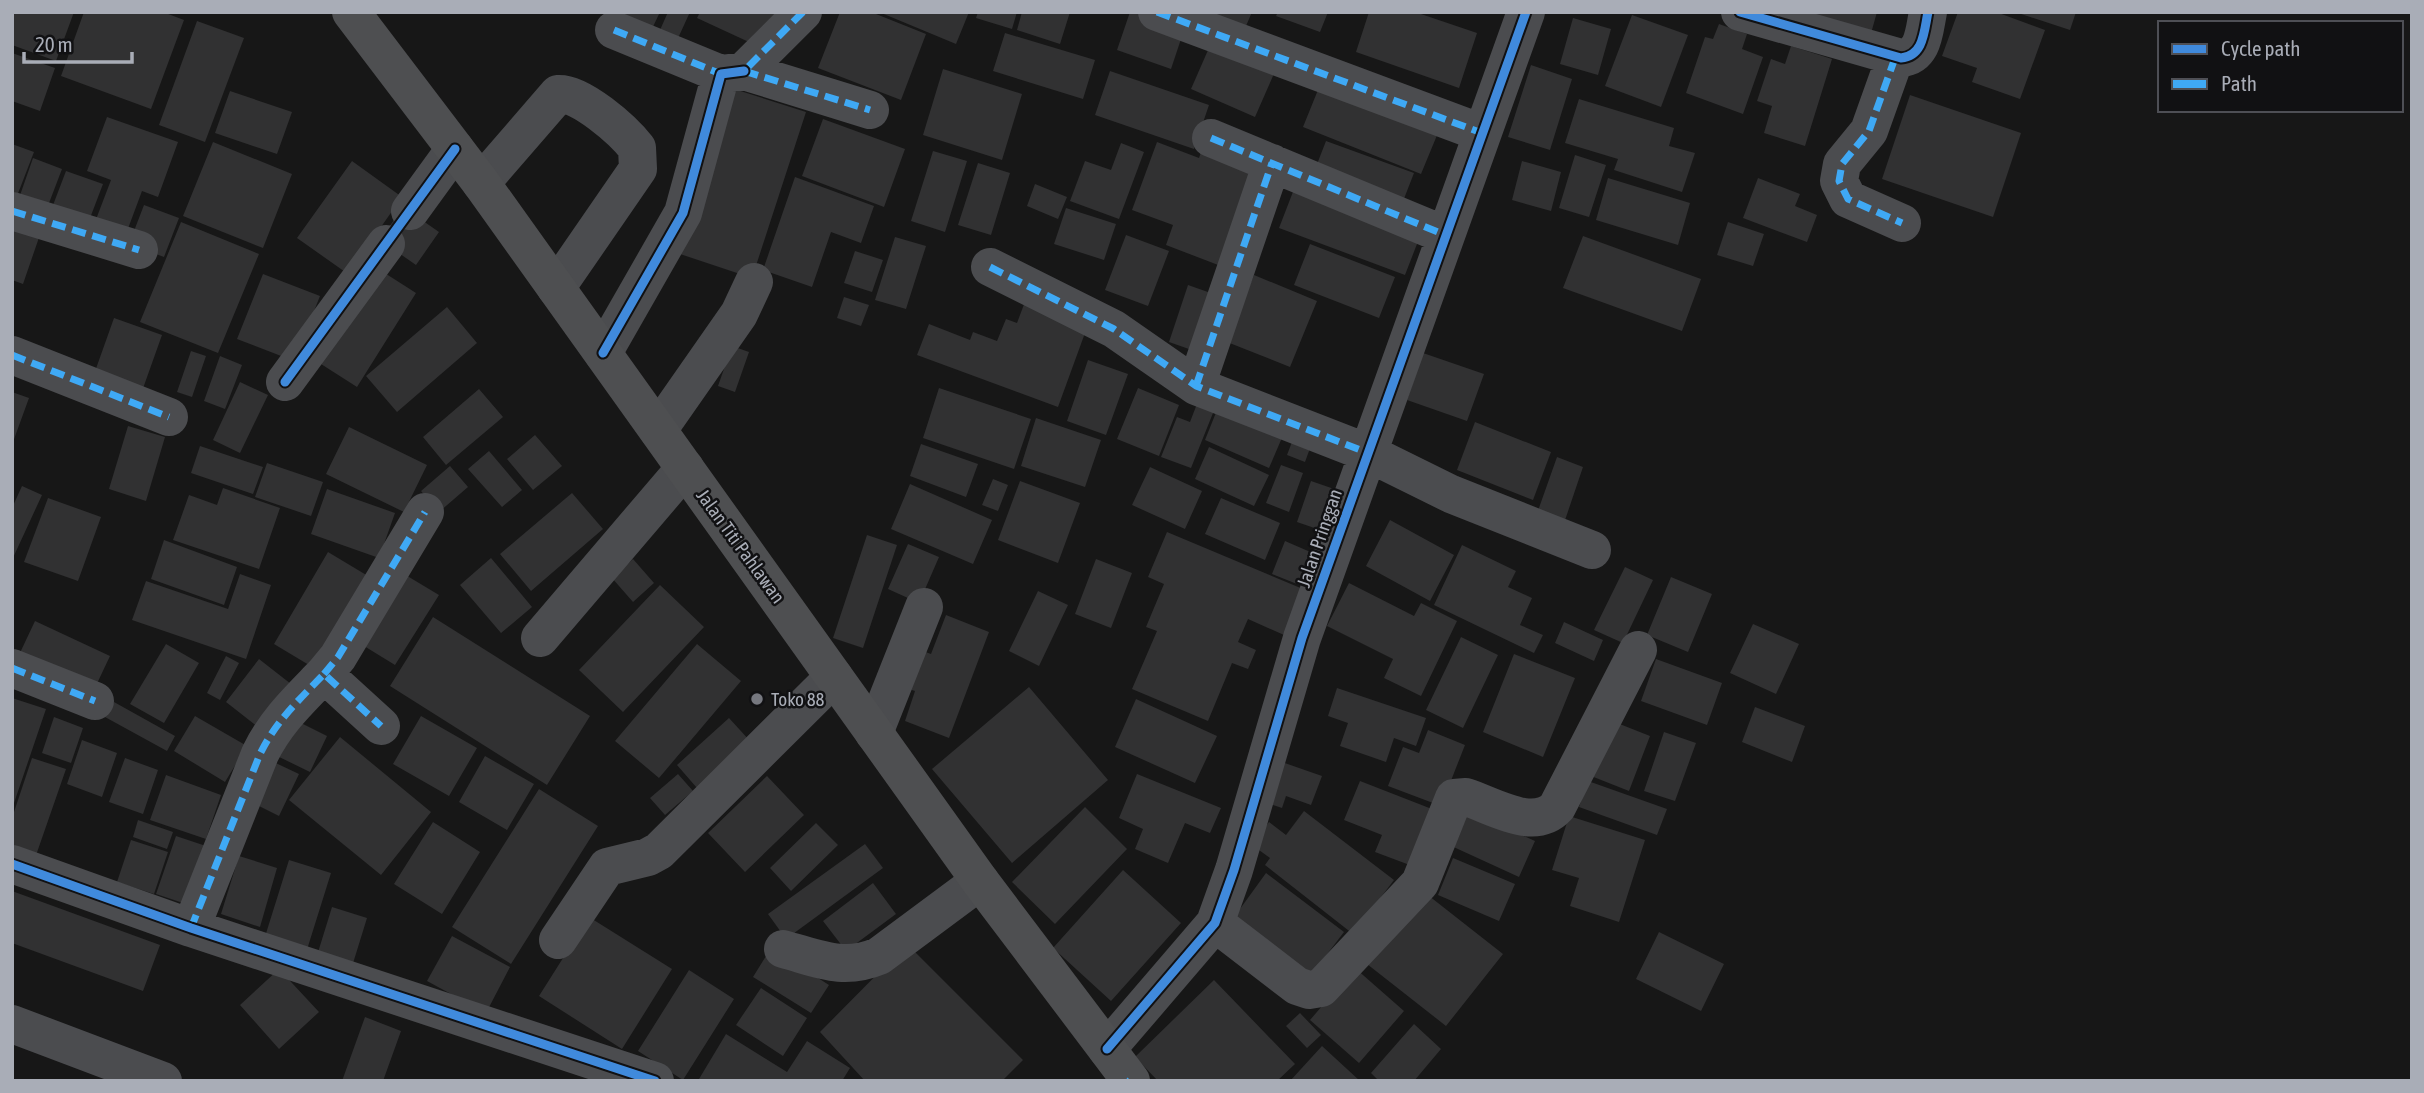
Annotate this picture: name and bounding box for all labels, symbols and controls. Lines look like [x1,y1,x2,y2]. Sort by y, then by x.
scale bar [24,21,133,65]
legend [2158,21,2403,112]
text: 20 m [35,32,73,56]
text: Cycle path [2221,36,2300,60]
text: Path [2221,71,2257,95]
street label: Jalan Titi Pahlawan [692,485,790,607]
street label: Jalan Pringgan [1292,486,1346,590]
place label: Toko 88 [771,688,825,710]
marker: Toko 88 [749,691,765,707]

